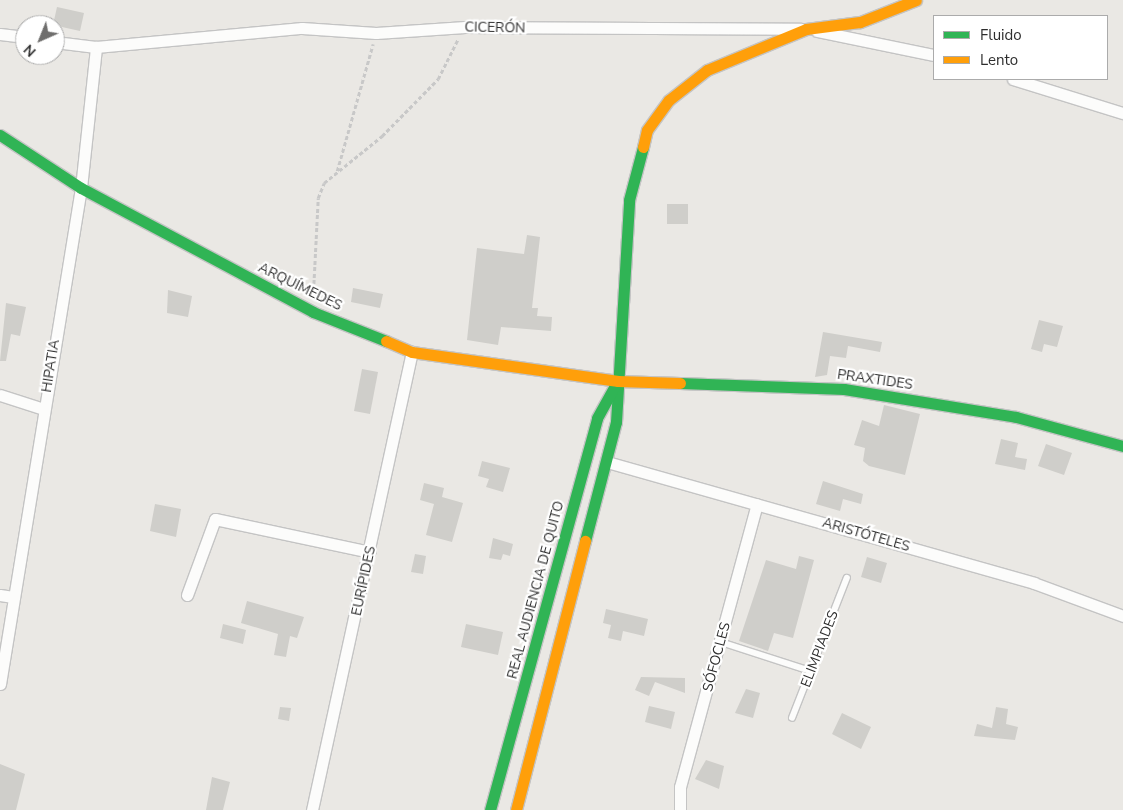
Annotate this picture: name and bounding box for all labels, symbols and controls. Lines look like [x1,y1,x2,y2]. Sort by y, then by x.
north arrow [15,15,65,65]
legend [933,15,1108,80]
street label: CICERÓN [464,19,526,37]
text: Fluido [980,25,1022,45]
text: N [20,40,40,61]
text: Lento [980,50,1018,70]
street label: ARQUÍMEDES [255,259,345,315]
street label: HIPATIA [39,338,63,394]
street label: PRAXTIDES [836,366,914,394]
street label: REAL AUDIENCIA DE QUITO [504,499,568,681]
street label: ARISTÓTELES [820,514,912,556]
street label: EURÍPIDES [348,545,380,617]
street label: ELIMPIADES [798,608,842,690]
street label: SÓFOCLES [700,620,734,694]

